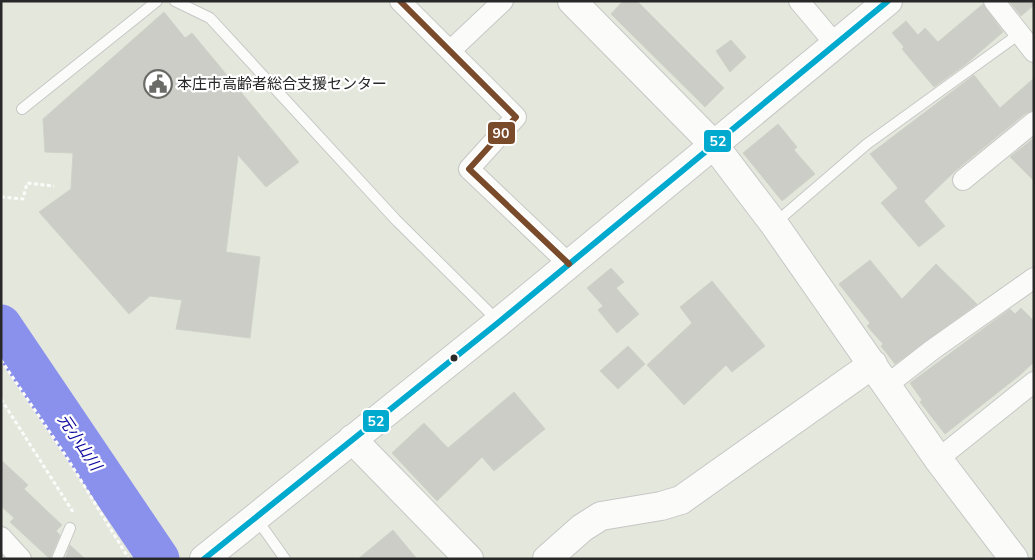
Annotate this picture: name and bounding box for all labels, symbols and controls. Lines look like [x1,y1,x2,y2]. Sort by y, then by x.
public building icon: 本庄市高齢者総合支援センター [143,69,173,99]
place label: 本庄市高齢者総合支援センター [177,74,387,94]
line badge: 90 [487,121,516,145]
text: 90 [493,124,509,143]
line badge: 52 [703,129,732,153]
text: 52 [710,132,726,151]
unlabelled marker [449,353,459,363]
line badge: 52 [362,409,390,433]
water label: 元小山川 [52,410,107,477]
text: 52 [368,412,384,431]

